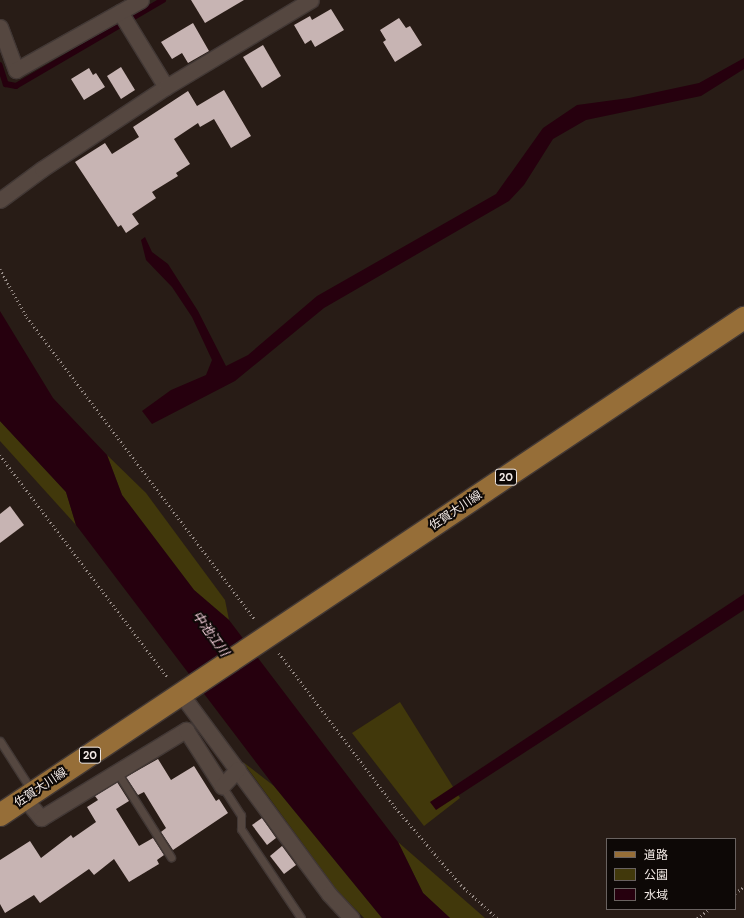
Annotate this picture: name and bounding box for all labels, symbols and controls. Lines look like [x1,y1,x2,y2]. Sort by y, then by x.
road number: 20 [494,468,518,486]
street label: 佐賀大川線 [427,488,485,534]
water label: 中池江川 [188,608,232,660]
road number: 20 [78,746,102,764]
street label: 佐賀大川線 [12,765,70,811]
legend [606,838,736,910]
text: 道路 [644,847,668,863]
text: 公園 [644,867,668,883]
text: 水域 [644,887,668,903]

